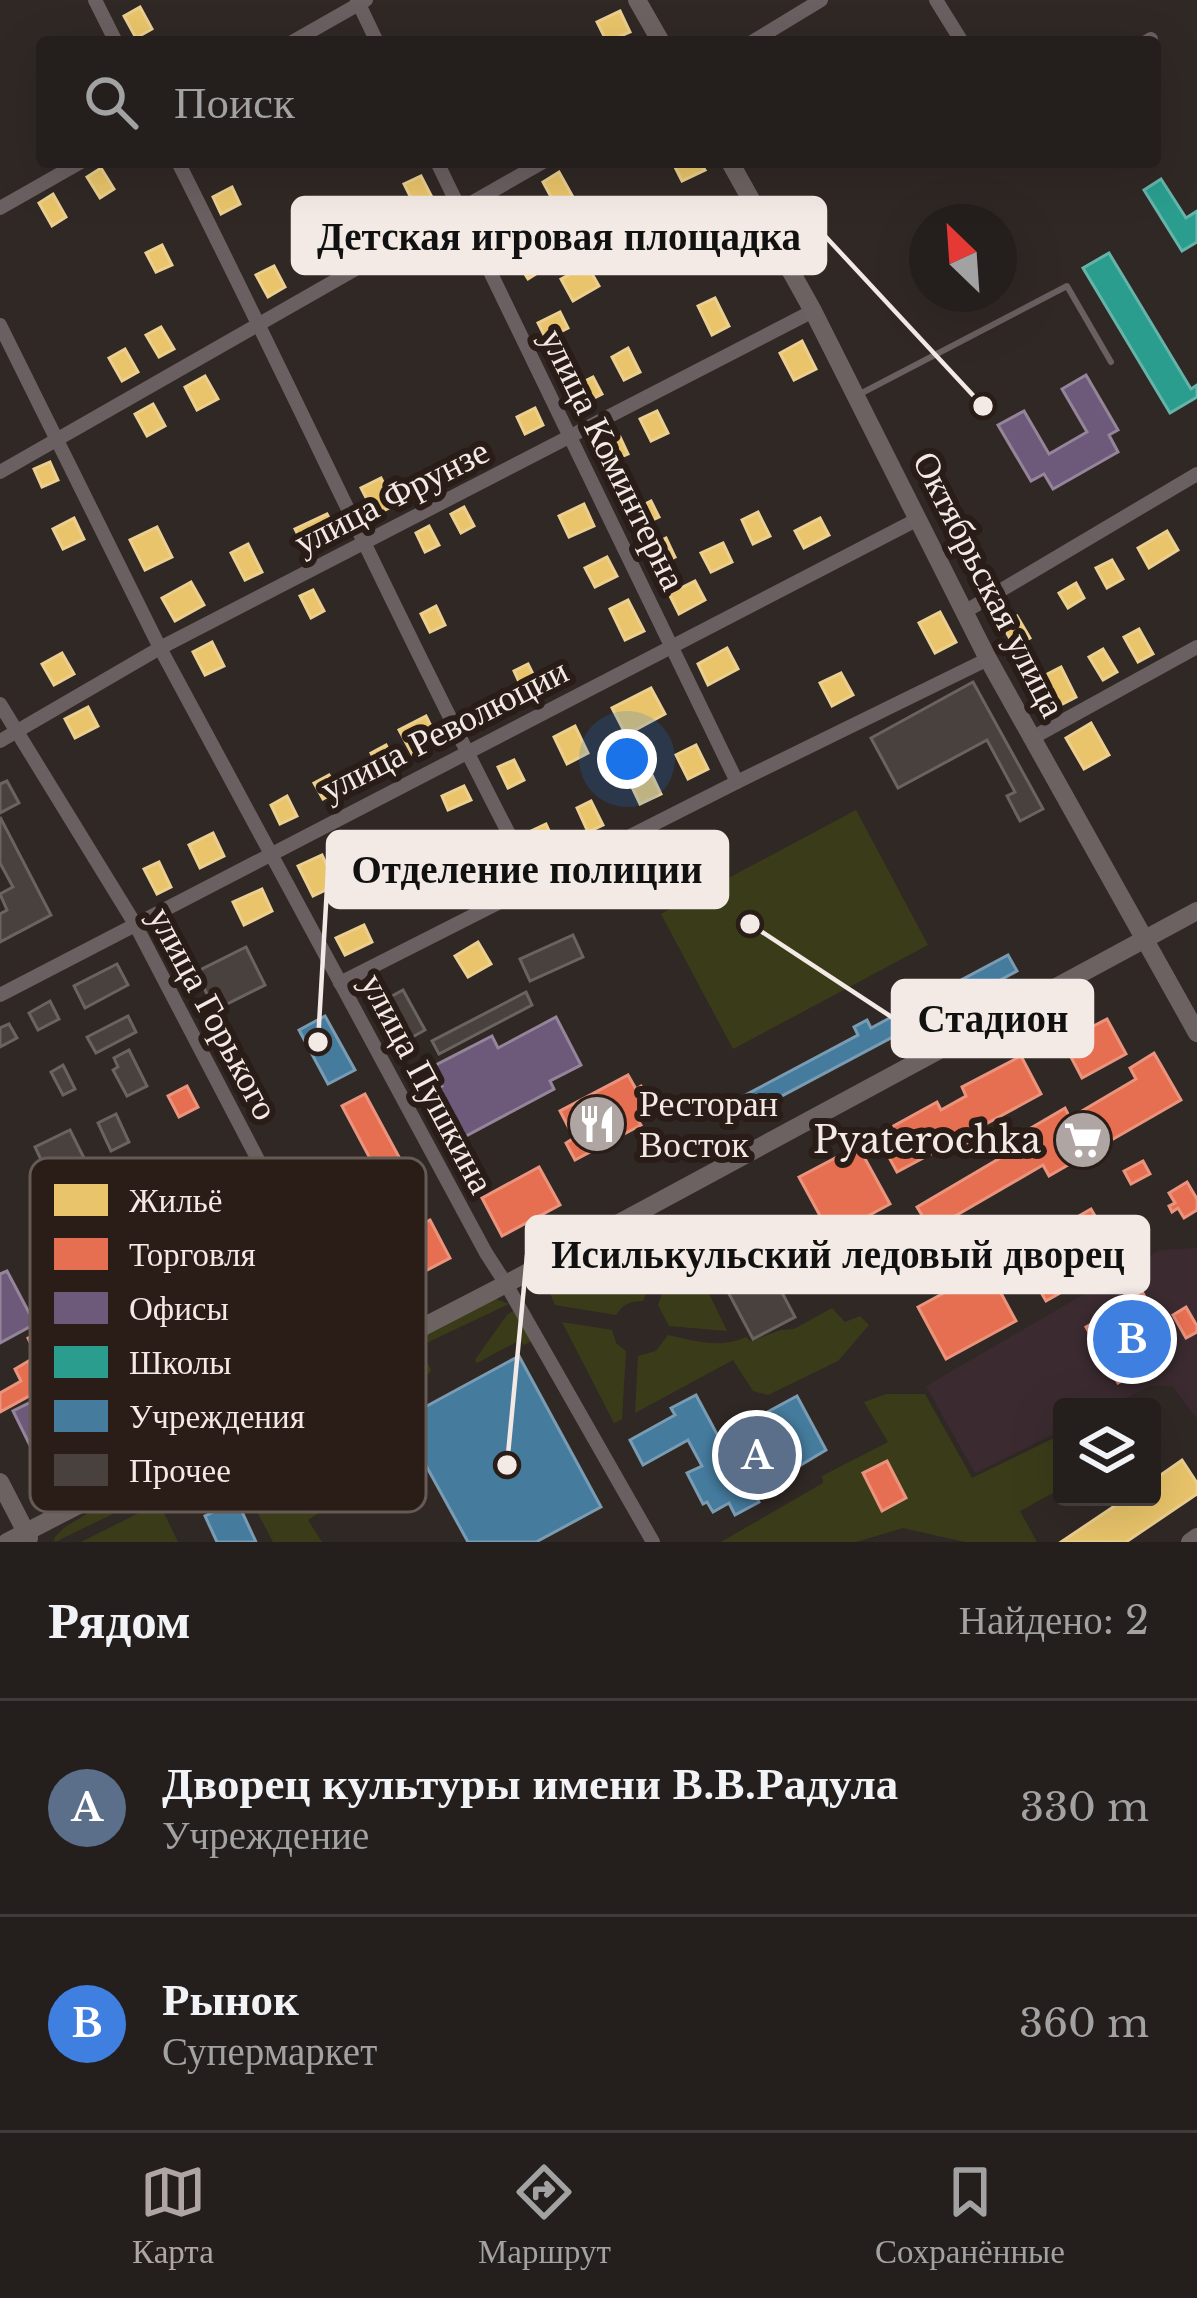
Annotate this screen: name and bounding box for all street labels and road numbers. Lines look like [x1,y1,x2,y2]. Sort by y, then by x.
street label: улица Коминтерна [531,321,696,597]
street label: улица Фрунзе [286,428,496,565]
street label: Октябрьская улица [903,444,1076,725]
street label: улица Революции [313,648,575,811]
street label: улица Горького [139,899,289,1127]
street label: улица Пушкина [351,965,504,1201]

